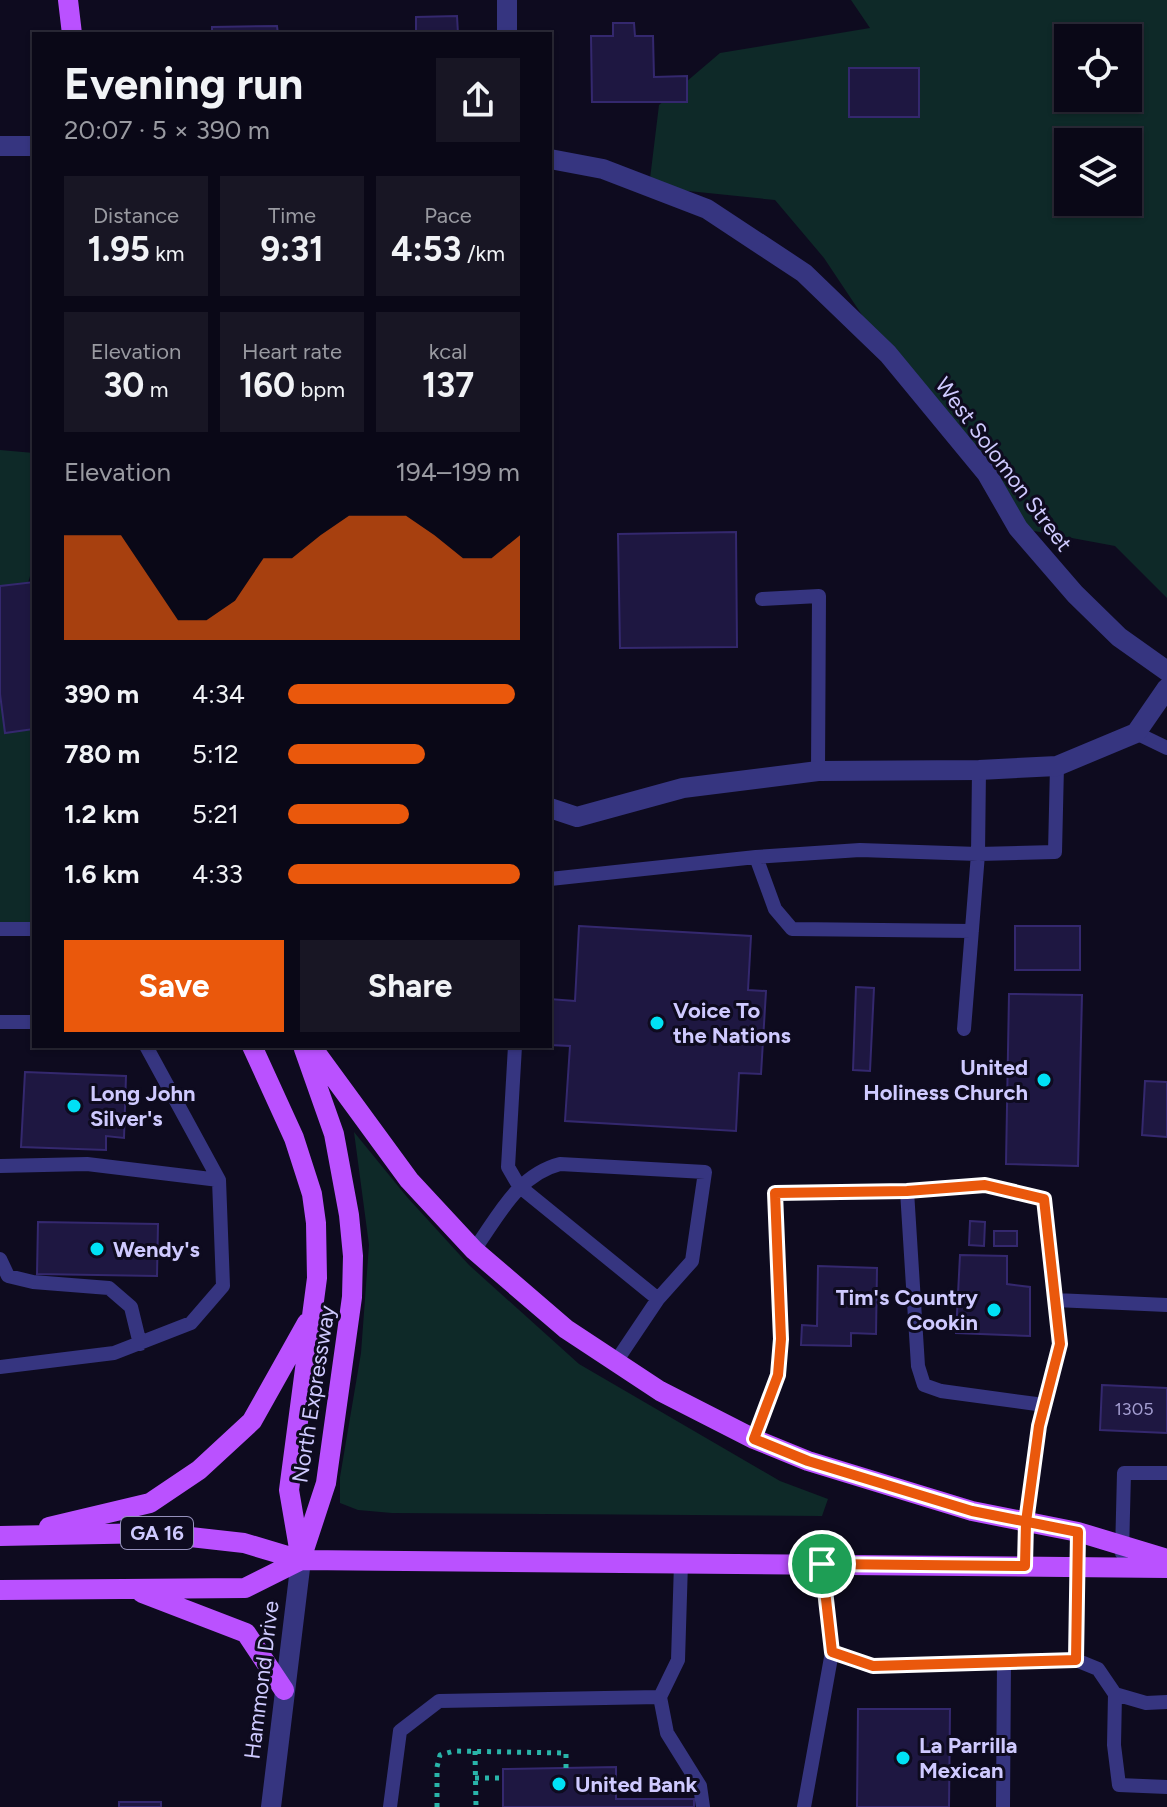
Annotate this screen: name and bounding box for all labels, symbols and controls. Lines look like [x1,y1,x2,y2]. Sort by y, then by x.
map controls [1054,24,1142,216]
button: locate [1054,24,1142,112]
text: Evening run [64,57,303,110]
button: share [436,58,520,142]
text: 20:07 · 5 × 390 m [64,114,270,146]
button: layers [1054,128,1142,216]
text: Distance [93,202,179,229]
text: Time [268,202,316,229]
text: Pace [424,202,472,229]
text: 1.95 [87,229,150,270]
text: 9:31 [260,229,324,270]
text: 4:53 [391,229,462,270]
text: km [150,240,185,267]
text: /km [462,240,505,267]
text: Elevation [91,338,181,365]
text: Heart rate [242,338,342,365]
text: kcal [429,338,467,365]
text: 30 [103,365,144,406]
text: 160 [239,365,295,406]
text: 137 [422,365,474,406]
street label: West Solomon Street [929,372,1078,557]
text: m [144,376,169,403]
text: bpm [295,376,345,403]
text: Elevation [64,456,171,488]
text: 194–199 m [395,456,520,488]
text: 390 m [64,678,139,710]
text: 4:34 [192,678,245,710]
text: 780 m [64,738,140,770]
text: 5:12 [192,738,239,770]
text: 1.2 km [64,798,139,830]
text: 5:21 [192,798,239,830]
text: 1.6 km [64,858,139,890]
text: 4:33 [192,858,243,890]
button: Save [64,940,284,1032]
button: Share [300,940,520,1032]
place label: Voice To the Nations [673,997,791,1049]
marker: Voice To the Nations [648,1014,666,1032]
place label: United Holiness Church [863,1054,1028,1106]
marker: United Holiness Church [1035,1071,1053,1089]
place label: Long John Silver's [90,1080,196,1132]
marker: Long John Silver's [65,1097,83,1115]
place label: Wendy's [113,1236,200,1263]
marker: Wendy's [88,1240,106,1258]
place label: Tim's Country Cookin [836,1284,978,1336]
marker: Tim's Country Cookin [985,1301,1003,1319]
street label: North Expressway [286,1303,341,1485]
house number: 1305 [1114,1398,1154,1420]
road number: GA 16 [121,1517,193,1549]
pin [788,1530,856,1598]
icon: arrive [800,1542,844,1586]
street label: Hammond Drive [238,1599,285,1761]
place label: La Parrilla Mexican [919,1732,1018,1784]
marker: La Parrilla Mexican [894,1749,912,1767]
place label: United Bank [575,1771,698,1798]
marker: United Bank [550,1775,568,1793]

